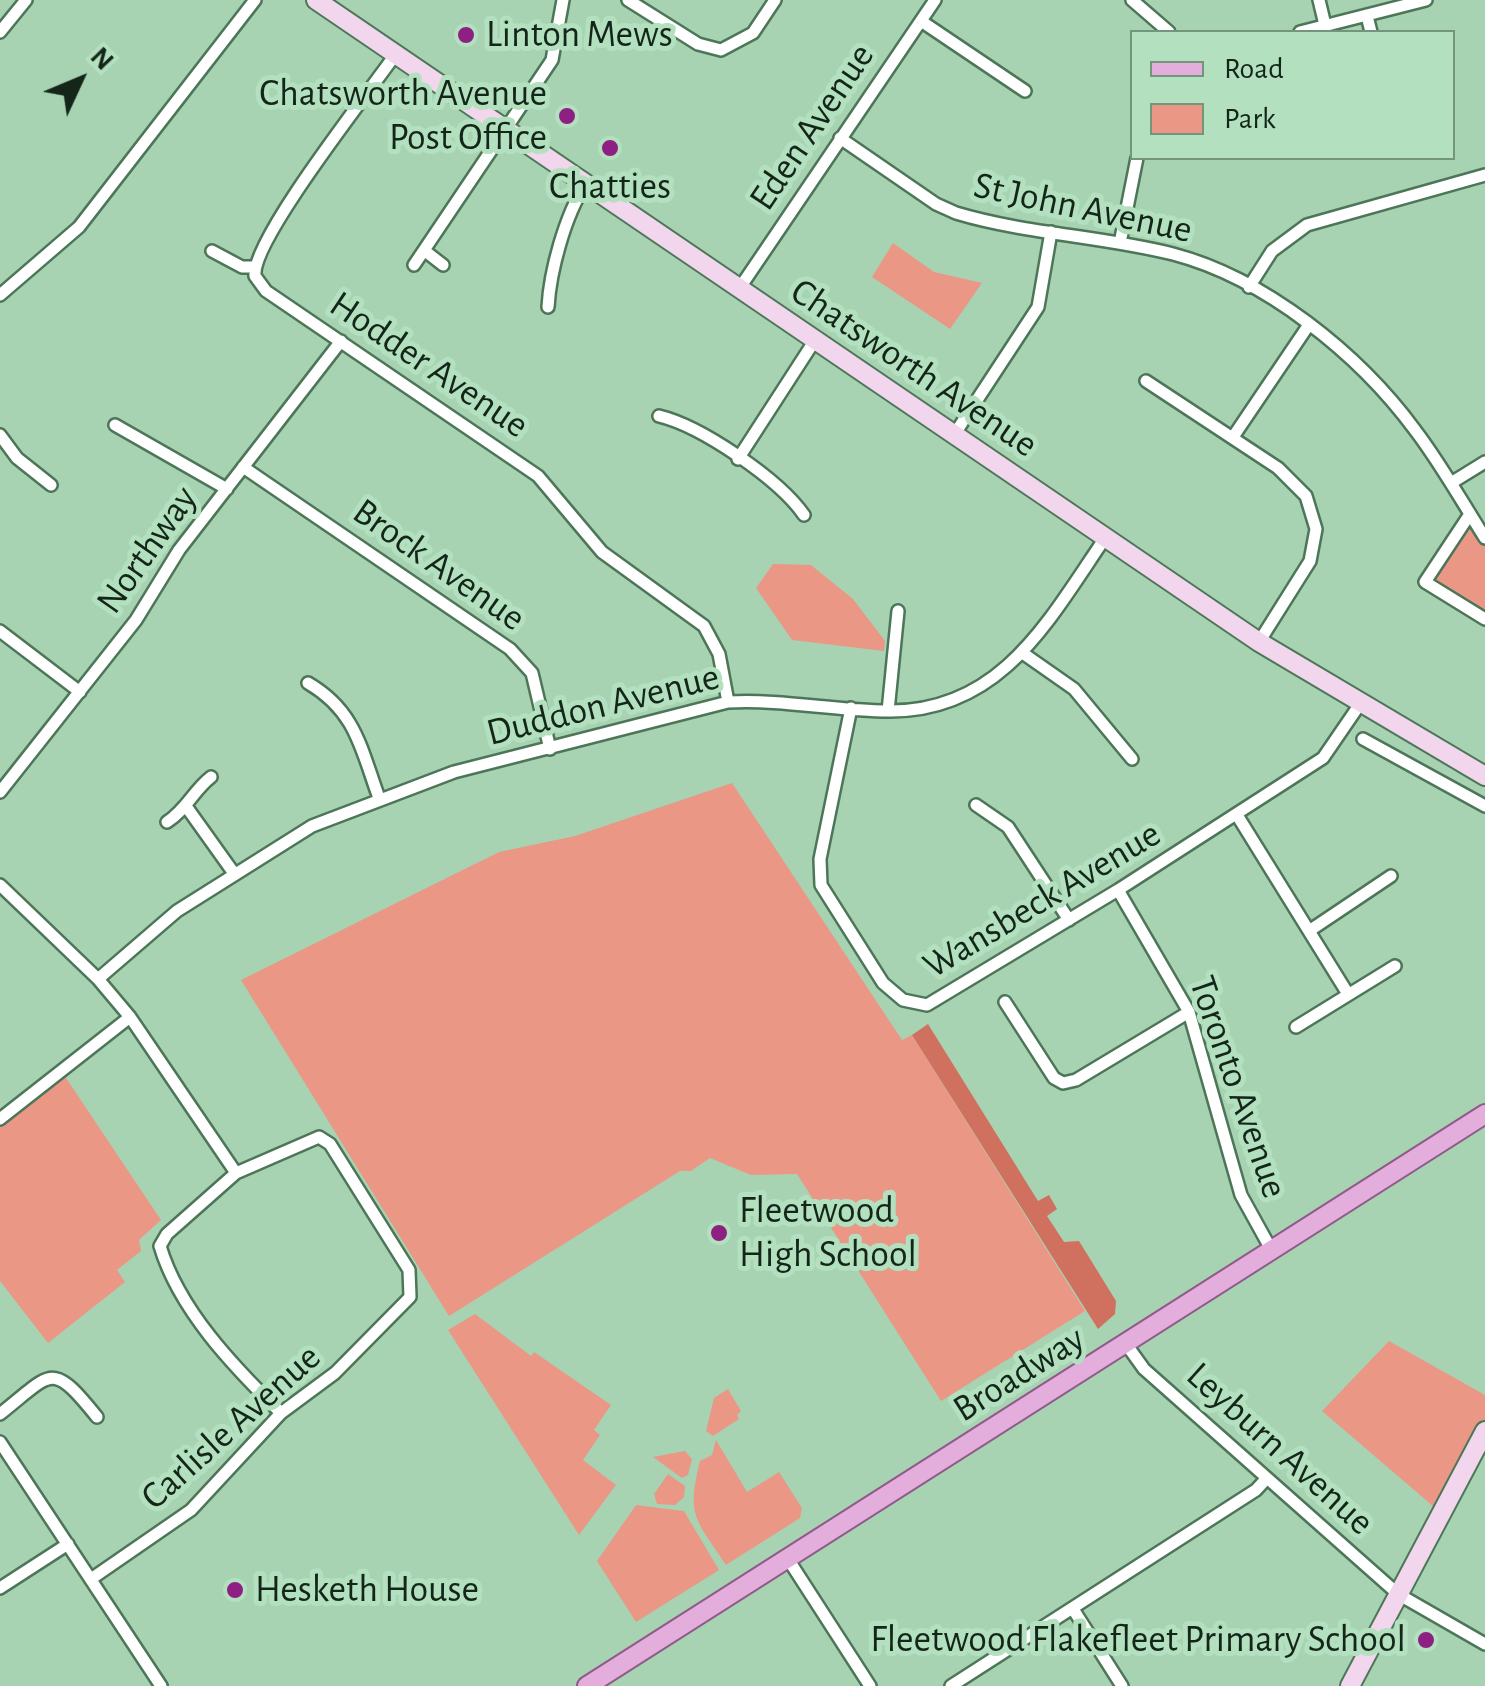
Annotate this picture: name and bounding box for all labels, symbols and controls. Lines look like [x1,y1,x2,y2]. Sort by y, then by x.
place label: Linton Mews [486,12,673,58]
marker: Linton Mews [455,24,477,46]
north arrow [30,30,130,130]
legend [1130,30,1455,160]
street label: Eden Avenue [740,35,884,219]
text: N [85,42,118,76]
text: Road [1224,54,1284,84]
place label: Chatsworth Avenue Post Office [259,71,547,160]
text: Park [1224,104,1276,134]
marker: Chatsworth Avenue Post Office [556,105,578,127]
marker: Chatties [599,137,621,159]
street label: St John Avenue [970,163,1196,253]
place label: Chatties [549,164,671,210]
street label: Chatsworth Avenue [782,269,1046,467]
street label: Hodder Avenue [321,282,537,448]
street label: Northway [87,477,207,623]
street label: Brock Avenue [344,489,534,641]
street label: Duddon Avenue [482,654,724,756]
street label: Wansbeck Avenue [915,811,1169,989]
street label: Toronto Avenue [1179,970,1297,1204]
place label: Fleetwood High School [739,1188,917,1278]
marker: Fleetwood High School [708,1222,730,1244]
street label: Broadway [945,1316,1093,1432]
street label: Carlisle Avenue [132,1335,330,1519]
street label: Leyburn Avenue [1177,1353,1383,1545]
place label: Hesketh House [255,1567,479,1613]
marker: Hesketh House [224,1579,246,1601]
place label: Fleetwood Flakefleet Primary School [870,1617,1406,1663]
marker: Fleetwood Flakefleet Primary School [1415,1629,1437,1651]

